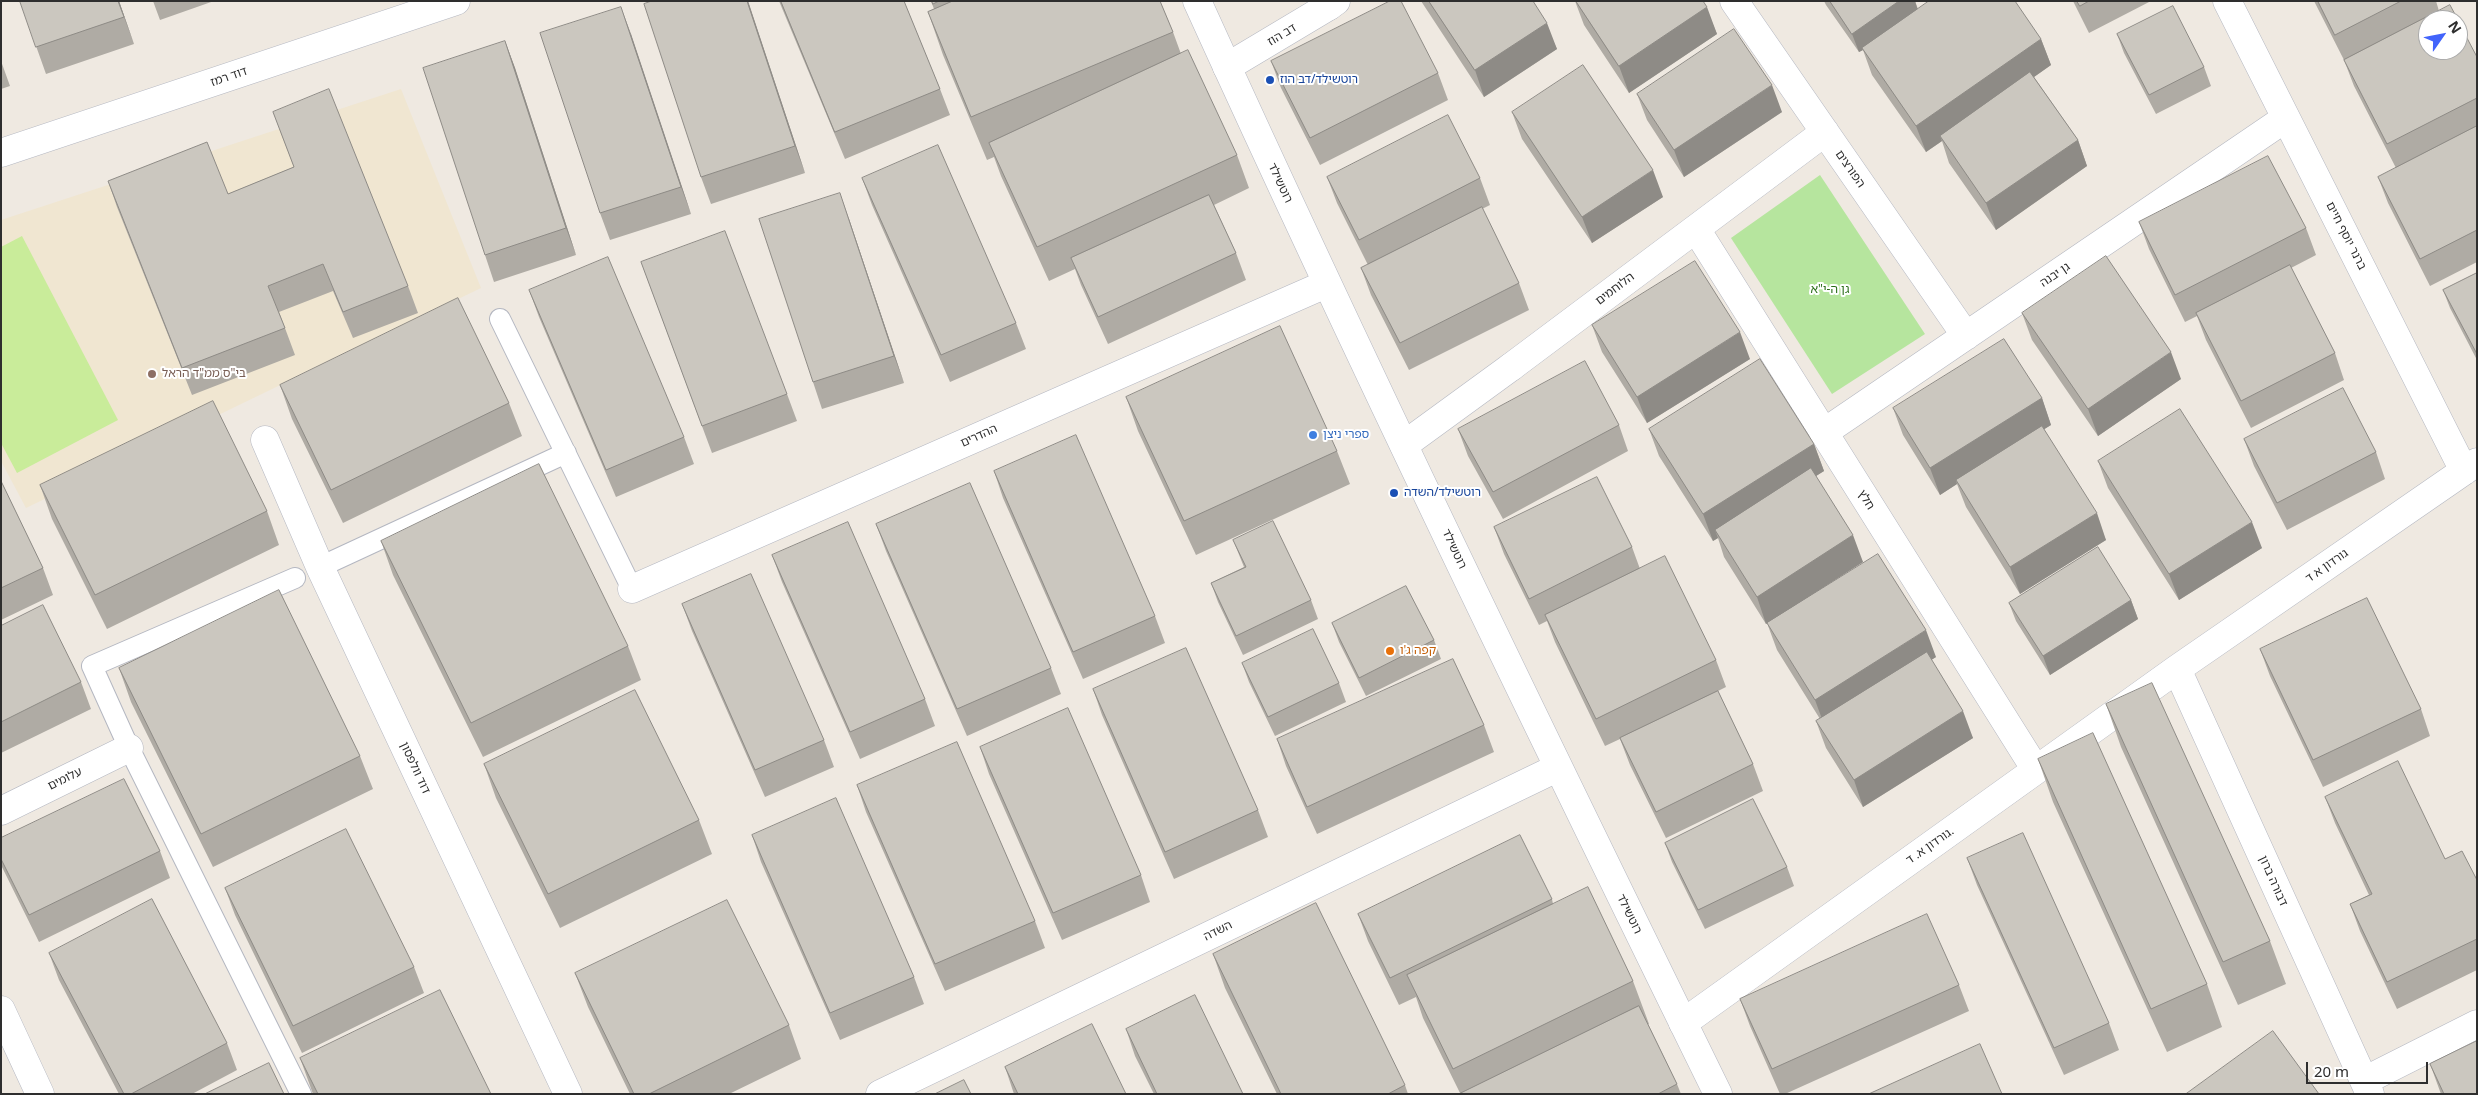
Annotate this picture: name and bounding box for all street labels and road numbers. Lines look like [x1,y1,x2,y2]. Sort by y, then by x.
street label: דב הוז [1265,21,1299,49]
street label: דוד רמז [209,64,249,90]
street label: הפורצים [1832,148,1868,190]
street label: רוטשילד [1265,161,1295,205]
street label: ברנר יוסף חיים [2323,199,2369,273]
street label: גן יבנה [2037,260,2073,290]
street label: הלוחמים [1593,270,1637,308]
street label: ההדרים [958,422,1000,450]
street label: חלץ [1854,487,1878,513]
street label: רוטשילד [1439,527,1469,571]
street label: גורדון א ד [2303,546,2351,586]
street label: דוד וולפסון [397,740,433,796]
street label: עלומים [46,765,84,793]
street label: גורדון א. ד. [1903,824,1957,868]
street label: דבורה ברון [2256,854,2290,908]
street label: רוטשילד [1613,892,1645,936]
street label: השדה [1201,918,1235,944]

